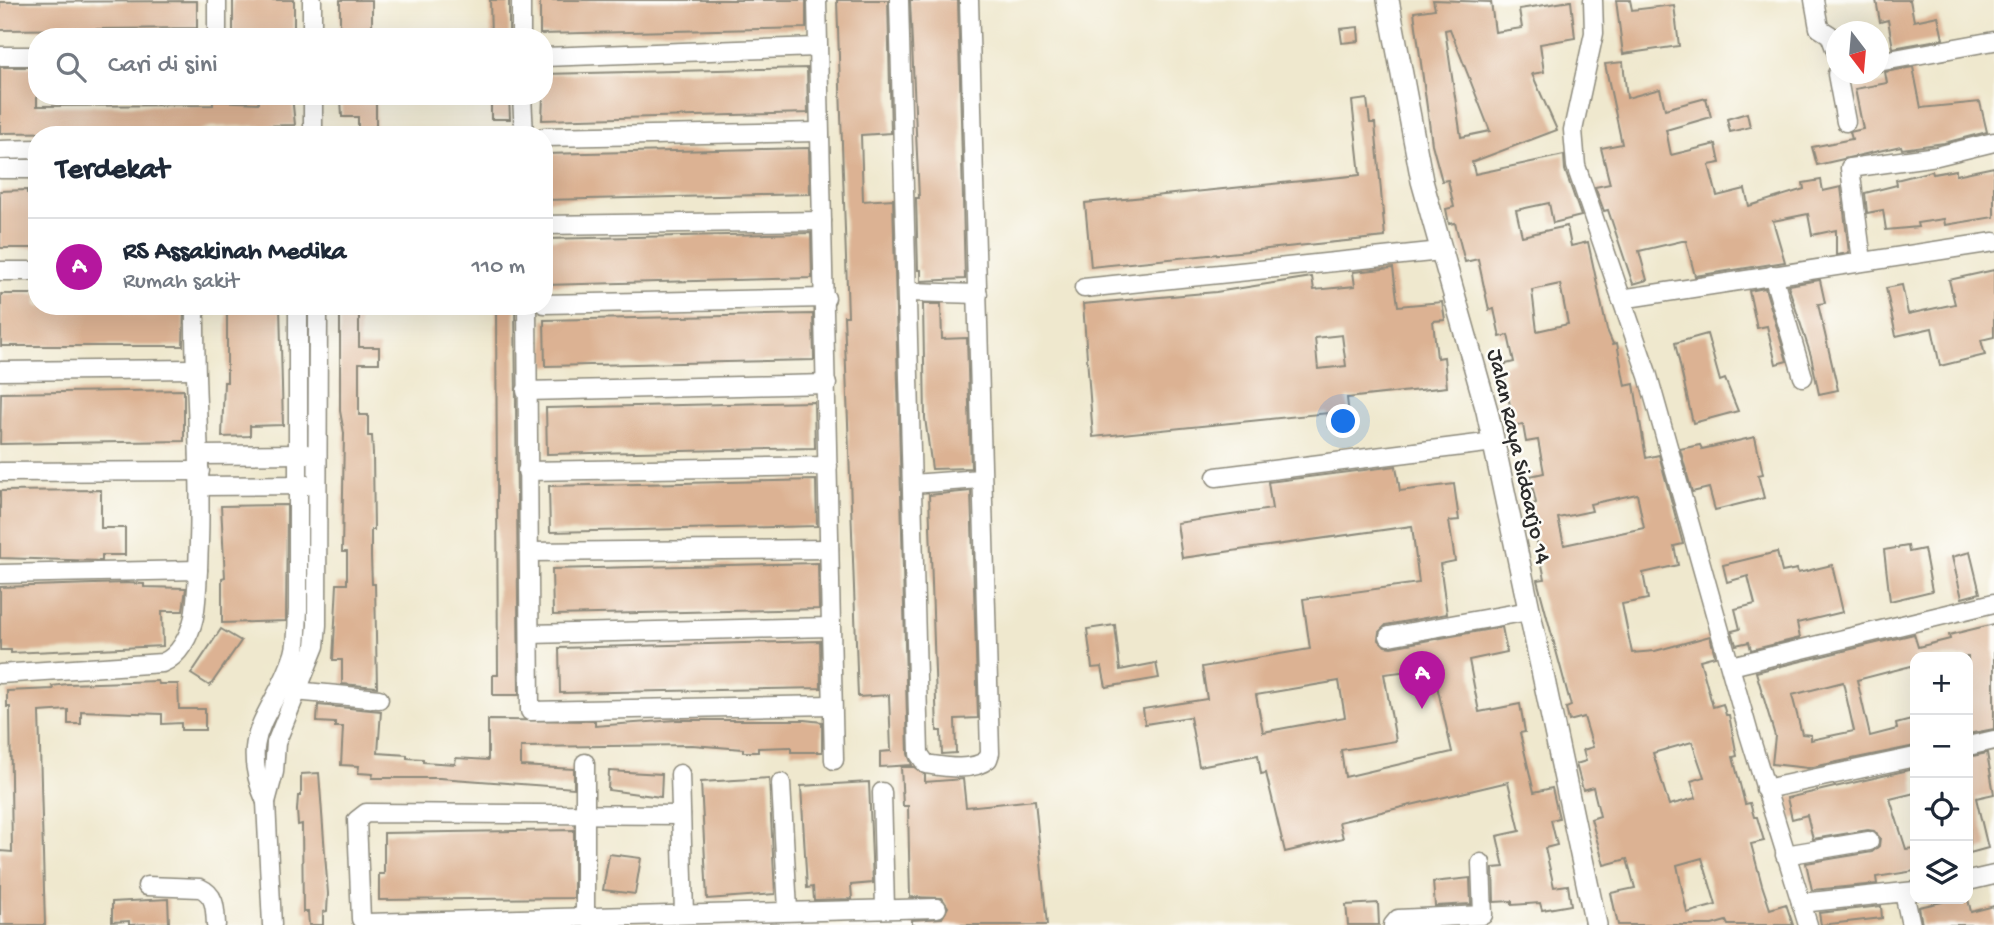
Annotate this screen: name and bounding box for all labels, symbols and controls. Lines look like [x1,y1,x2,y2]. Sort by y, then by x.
north arrow [1826,21,1889,84]
search box [28,28,553,105]
icon: search [52,48,90,86]
text: Cari di sini [108,51,218,82]
text: Terdekat [56,154,169,189]
text: RS Assakinah Medika [123,238,346,269]
text: A [72,254,86,281]
text: 110 m [472,254,525,281]
text: Rumah sakit [123,269,239,296]
street label: Jalan Raya Sidoarjo 14 [1480,347,1555,567]
your location [1326,404,1360,438]
pin: A [1399,651,1445,709]
map controls [1910,652,1973,904]
button: + [1910,652,1973,715]
button: − [1910,715,1973,778]
button: locate [1910,778,1973,841]
button: layers [1910,841,1973,904]

